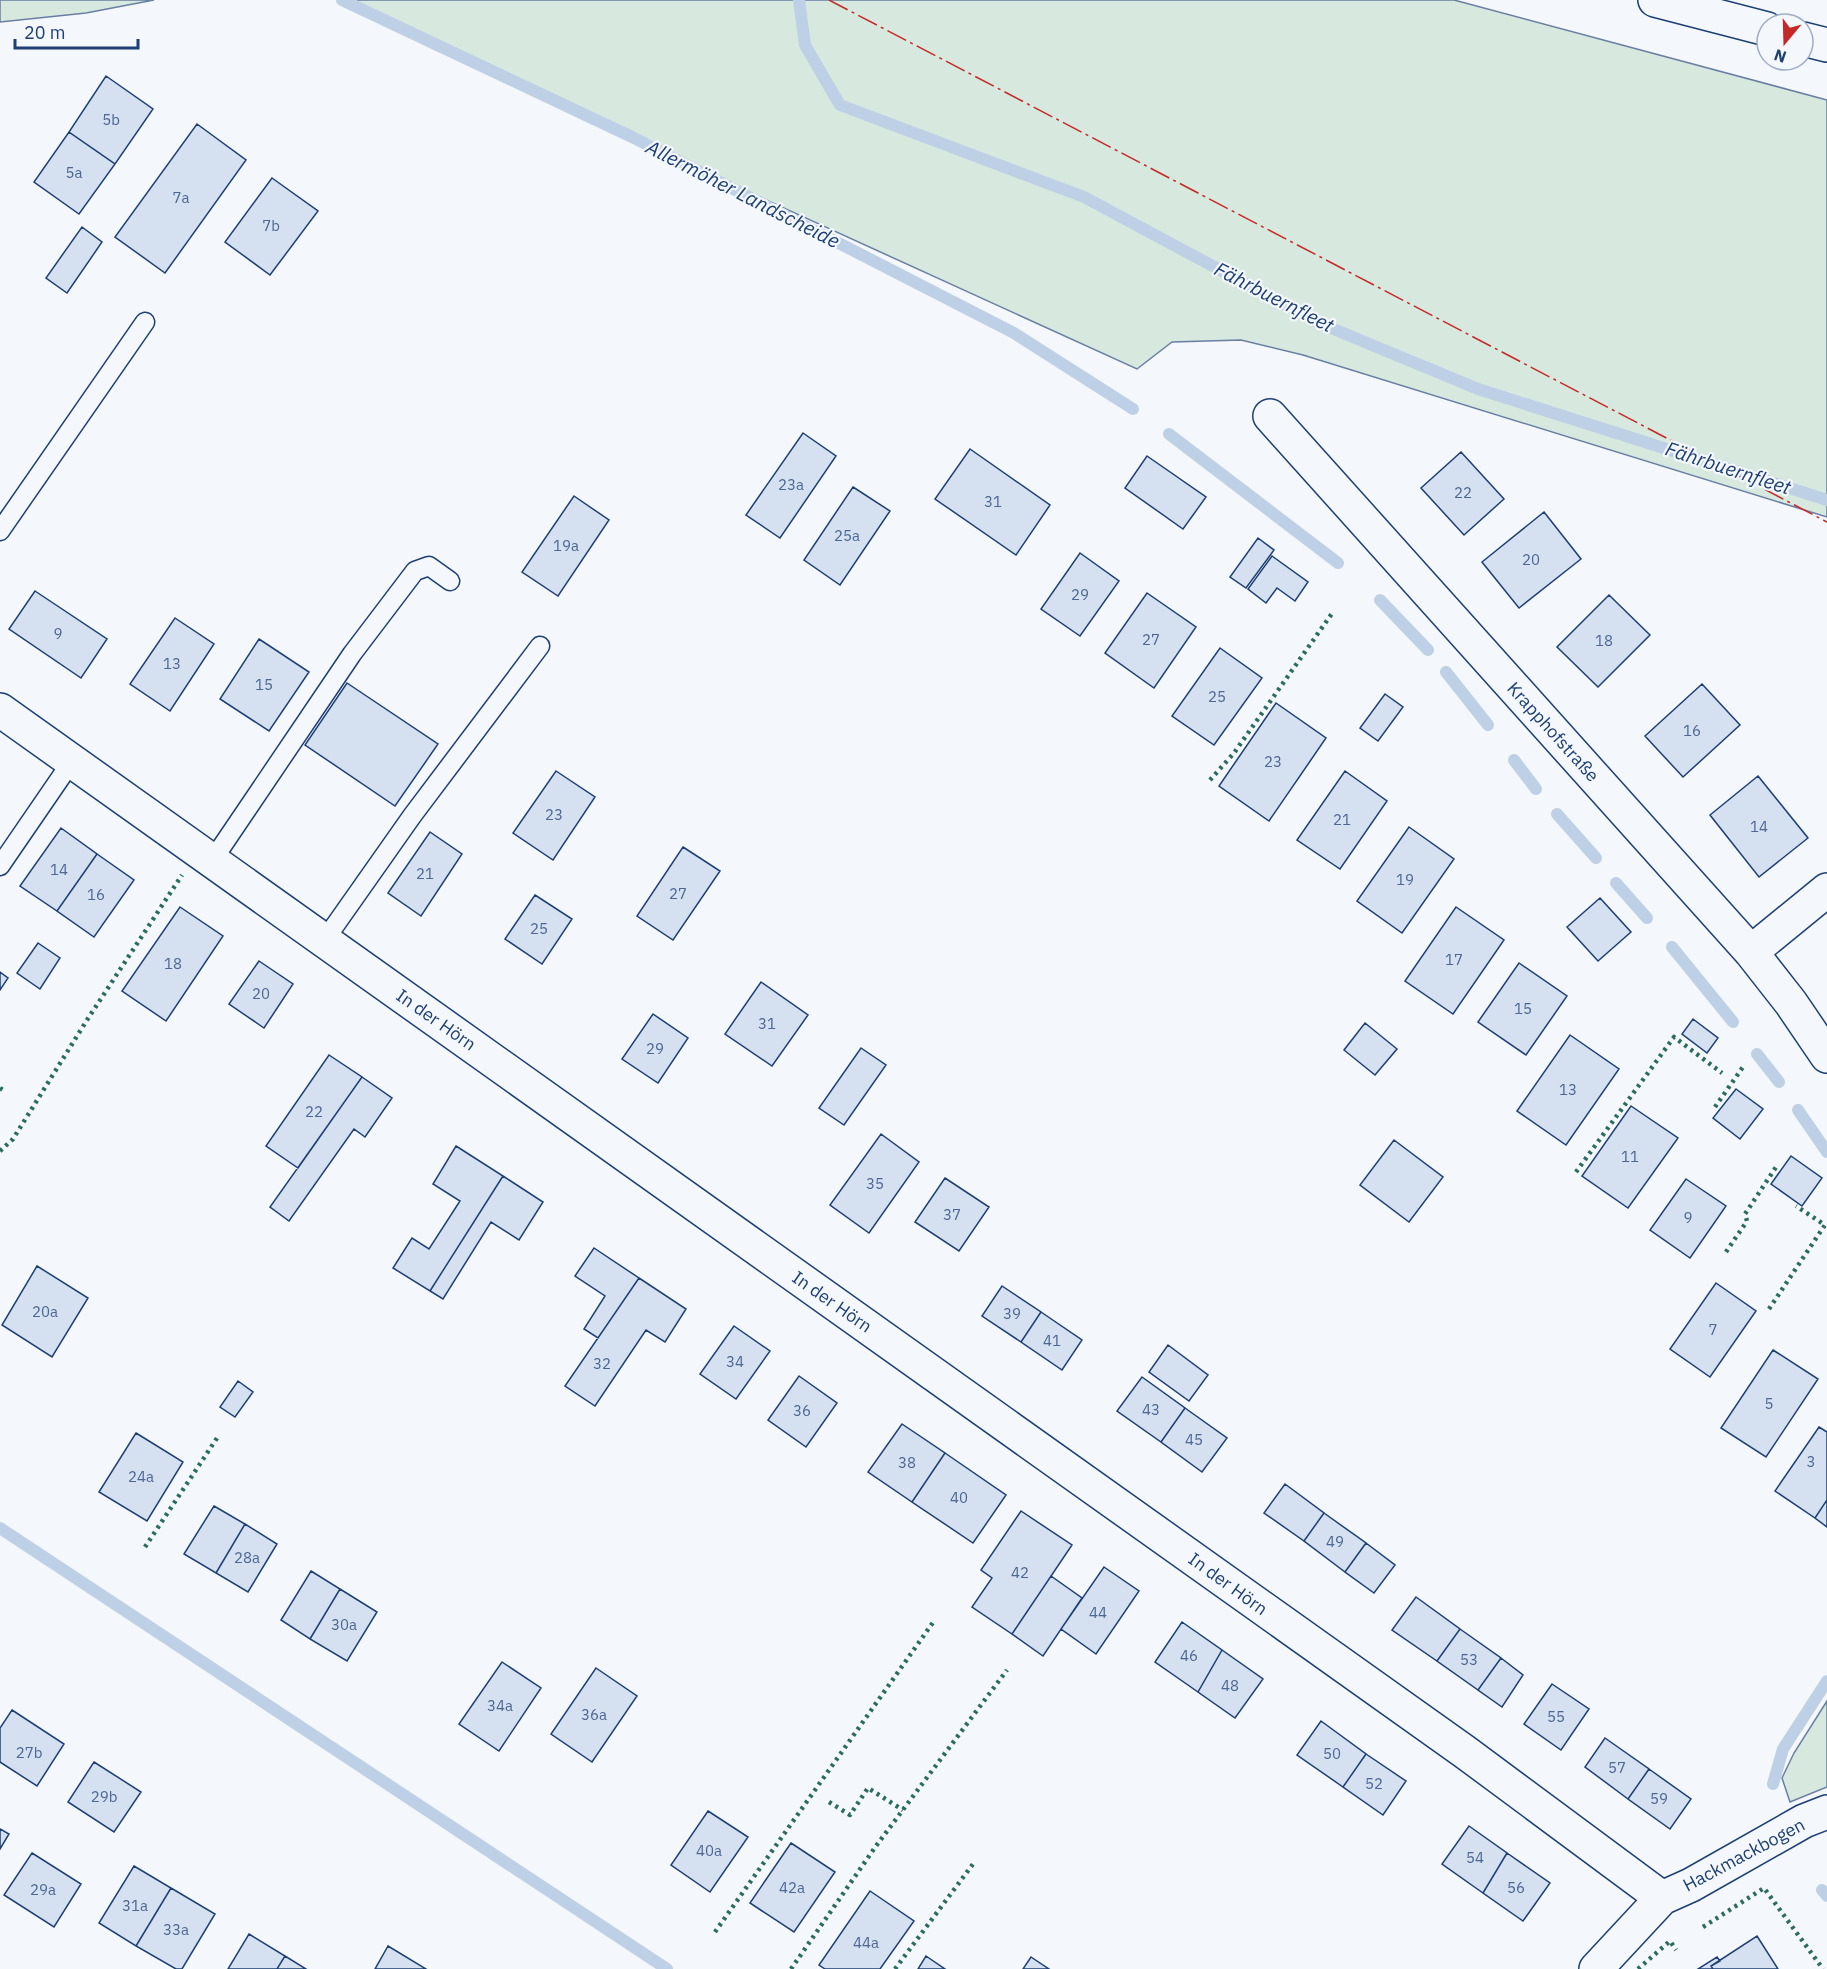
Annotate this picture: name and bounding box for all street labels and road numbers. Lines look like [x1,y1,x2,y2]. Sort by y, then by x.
street label: Krapphofstraße [1502,677,1604,787]
street label: In der Hörn [392,984,481,1056]
street label: In der Hörn [788,1266,877,1338]
street label: In der Hörn [1184,1547,1272,1620]
street label: Hackmackbogen [1679,1813,1809,1896]

